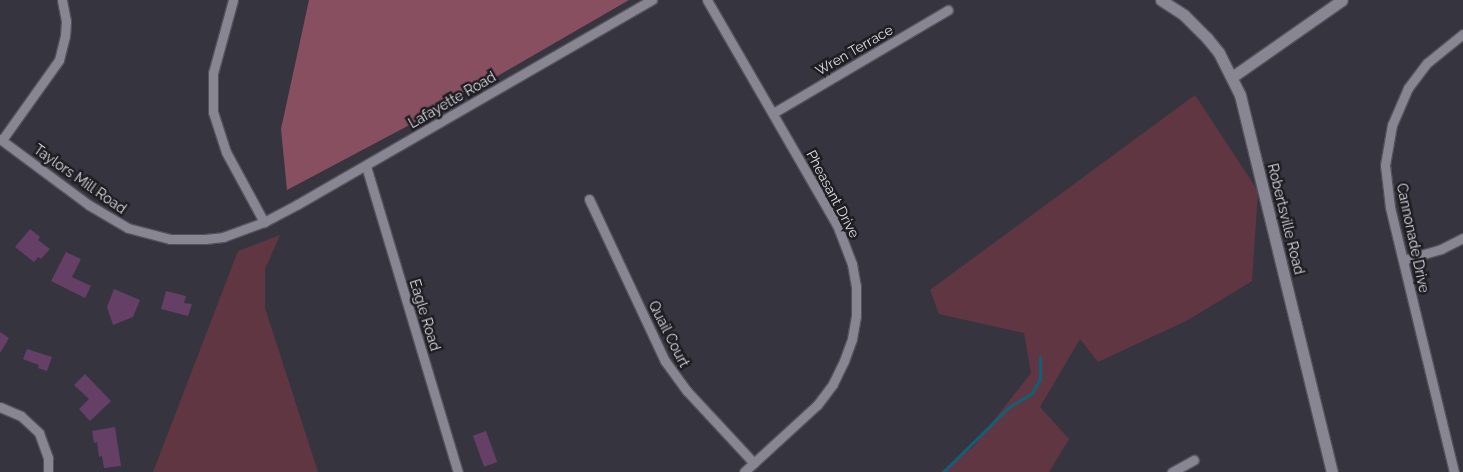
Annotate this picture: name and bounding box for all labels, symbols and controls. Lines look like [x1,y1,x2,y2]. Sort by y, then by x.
street label: Wren Terrace [812,21,896,79]
street label: Lafayette Road [405,68,499,132]
street label: Taylors Mill Road [30,141,130,217]
street label: Pheasant Drive [803,147,863,241]
street label: Robertsville Road [1264,162,1308,276]
street label: Cannonade Drive [1393,182,1433,294]
street label: Eagle Road [406,277,444,353]
street label: Quail Court [645,298,693,370]

